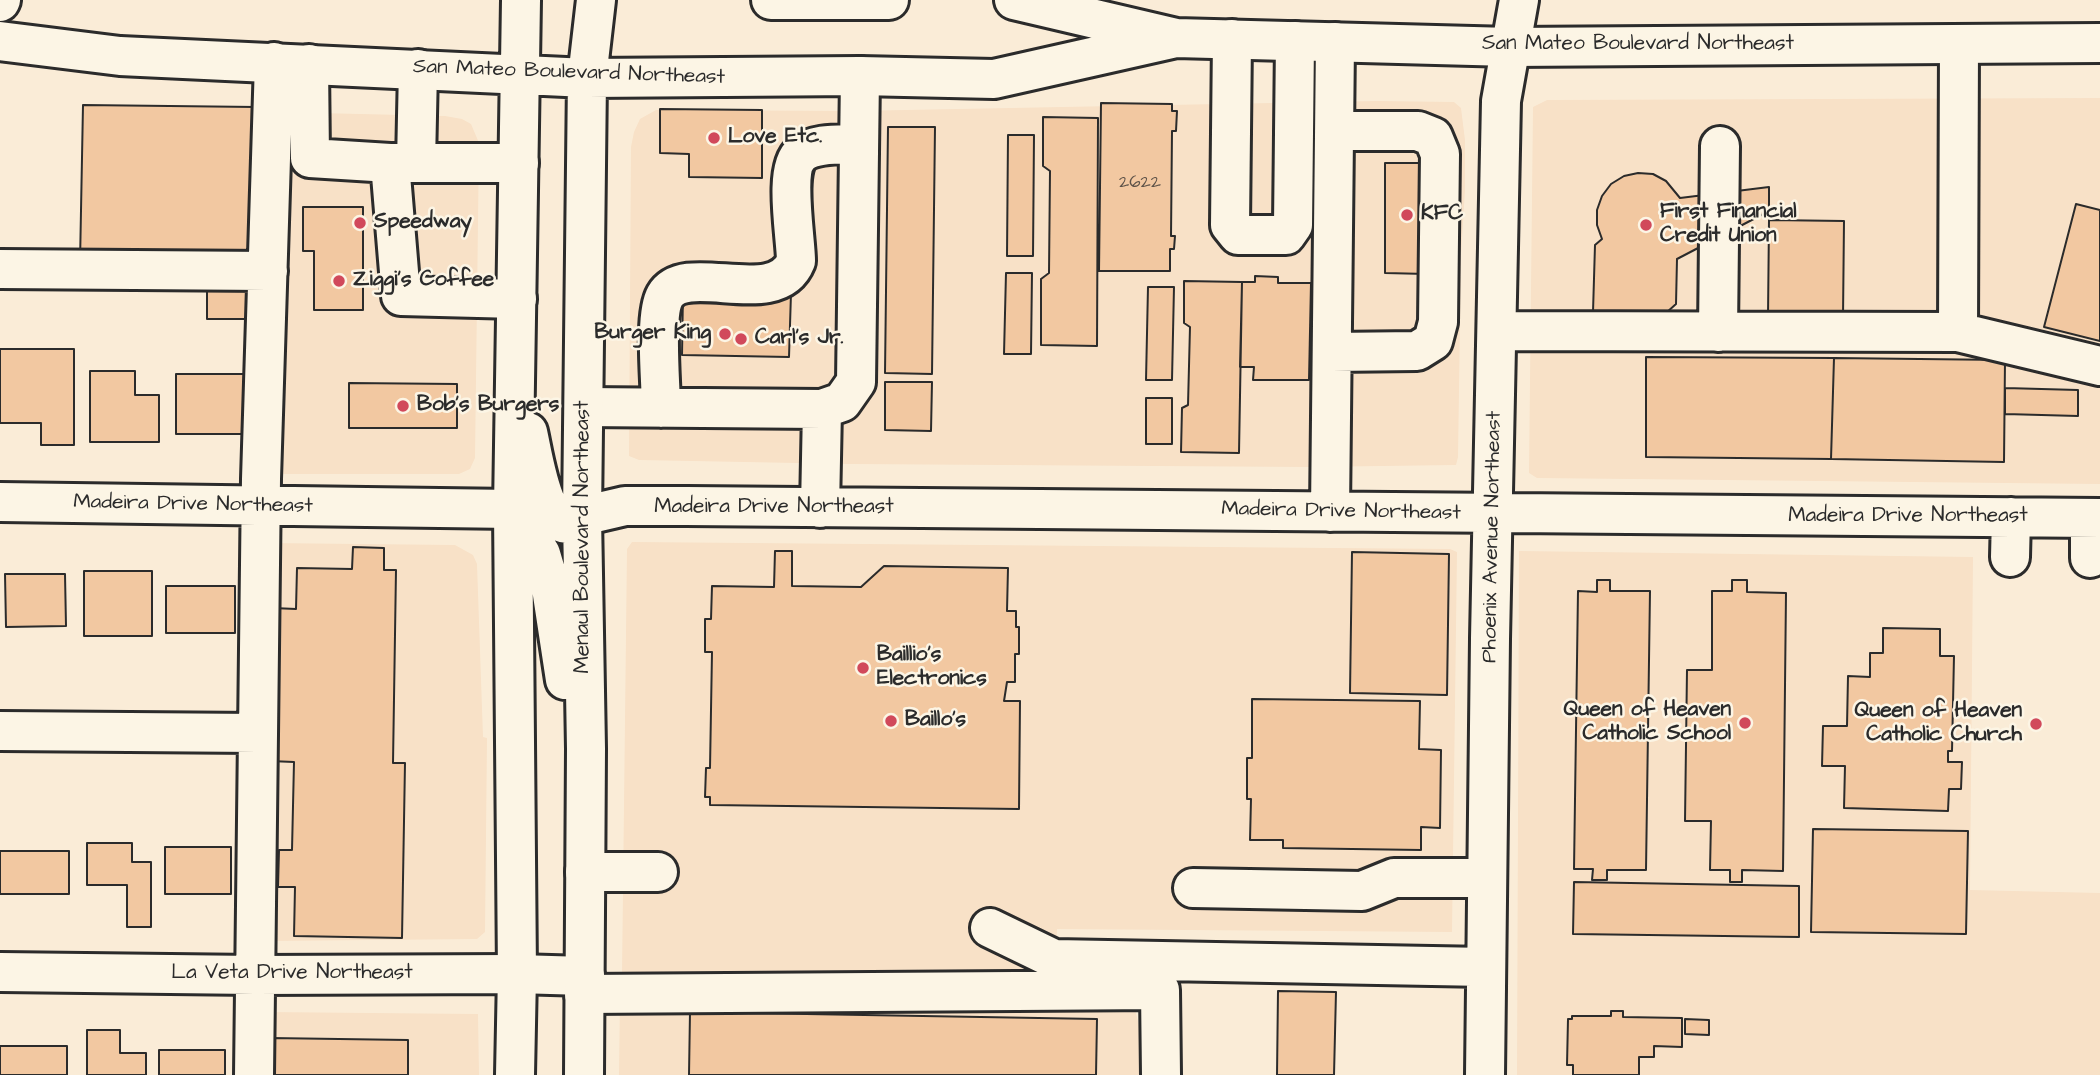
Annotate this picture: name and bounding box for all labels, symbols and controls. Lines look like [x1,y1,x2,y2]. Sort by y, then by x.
street label: San Mateo Boulevard Northeast [1482,32,1794,58]
street label: San Mateo Boulevard Northeast [413,55,725,91]
place label: Love Etc. [728,125,822,151]
marker: Love Etc. [706,130,722,146]
house number: 2622 [1119,172,1161,194]
place label: First Financial Credit Union [1660,200,1797,250]
place label: KFC [1421,202,1463,228]
marker: KFC [1399,207,1415,223]
place label: Speedway [374,210,472,236]
marker: Speedway [352,215,368,231]
marker: First Financial Credit Union [1638,217,1654,233]
place label: Ziggi's Coffee [353,268,494,294]
marker: Ziggi's Coffee [331,273,347,289]
place label: Burger King [594,321,711,347]
marker: Burger King [717,326,733,342]
place label: Carl's Jr. [755,326,843,352]
marker: Carl's Jr. [733,331,749,347]
place label: Bob's Burgers [417,393,559,419]
marker: Bob's Burgers [395,398,411,414]
street label: Menaul Boulevard Northeast [571,400,597,674]
street label: Phoenix Avenue Northeast [1478,411,1508,663]
street label: Madeira Drive Northeast [73,490,313,520]
street label: Madeira Drive Northeast [654,495,894,521]
street label: Madeira Drive Northeast [1221,497,1461,527]
street label: Madeira Drive Northeast [1788,504,2028,530]
place label: Baillio's Electronics [877,643,987,693]
marker: Baillio's Electronics [855,660,871,676]
place label: Queen of Heaven Catholic School [1564,698,1731,748]
place label: Queen of Heaven Catholic Church [1855,699,2022,749]
place label: Baillo's [905,708,966,734]
marker: Baillo's [883,713,899,729]
marker: Queen of Heaven Catholic School [1737,715,1753,731]
marker: Queen of Heaven Catholic Church [2028,716,2044,732]
street label: La Veta Drive Northeast [171,961,413,987]

